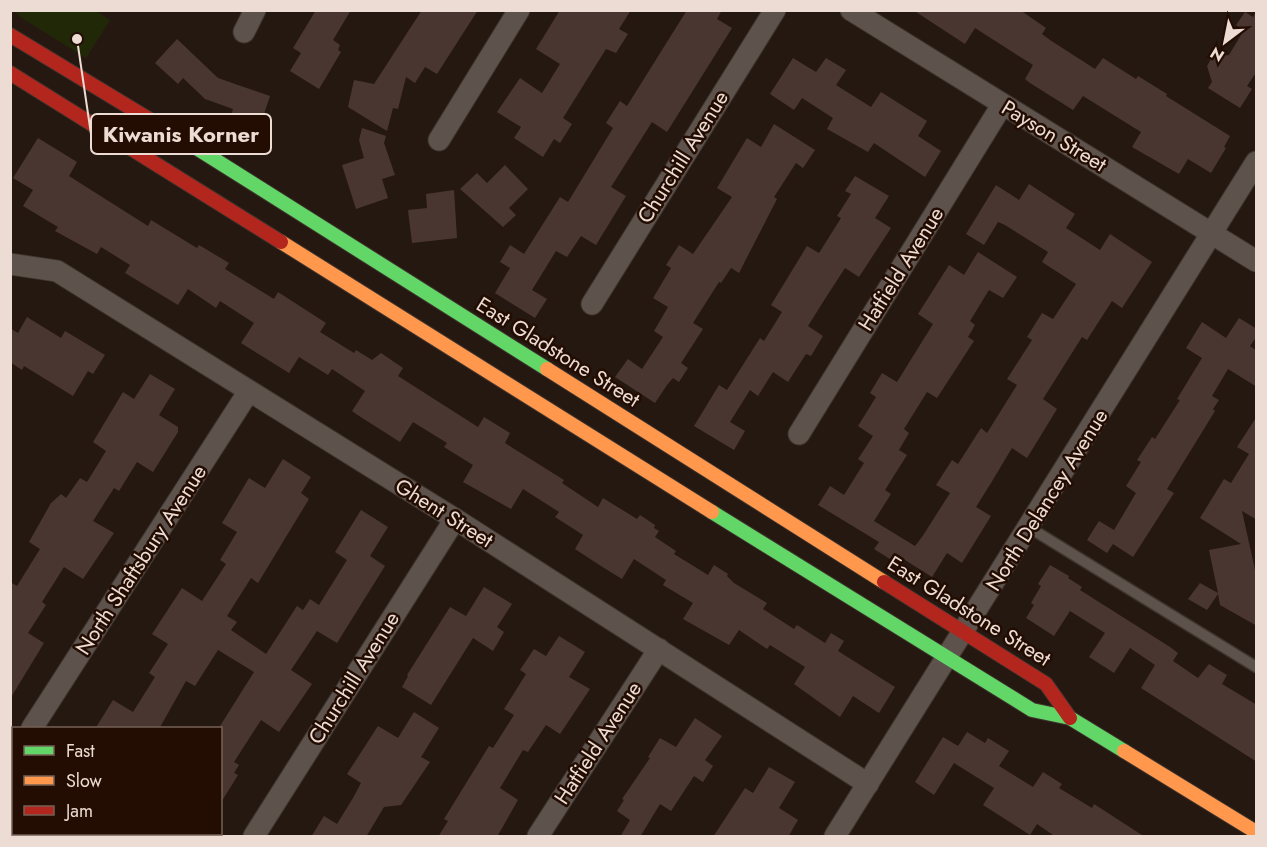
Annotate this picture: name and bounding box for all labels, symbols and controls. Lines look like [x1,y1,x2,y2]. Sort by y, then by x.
north arrow [1195,12,1255,72]
text: N [1206,41,1229,67]
street label: Churchill Avenue [630,85,736,229]
street label: Payson Street [996,93,1112,179]
callout: Kiwanis Korner [91,114,271,154]
text: Kiwanis Korner [103,118,259,150]
street label: Hatfield Avenue [851,201,951,337]
street label: East Gladstone Street [470,290,646,414]
street label: North Delancey Avenue [979,403,1115,597]
street label: North Shaftsbury Avenue [68,459,214,661]
street label: Ghent Street [389,471,499,555]
street label: East Gladstone Street [881,549,1057,673]
street label: Churchill Avenue [301,606,407,750]
street label: Hatfield Avenue [547,676,649,810]
legend [12,727,222,835]
text: Fast [66,738,95,764]
text: Slow [66,768,103,794]
text: Jam [64,798,93,824]

